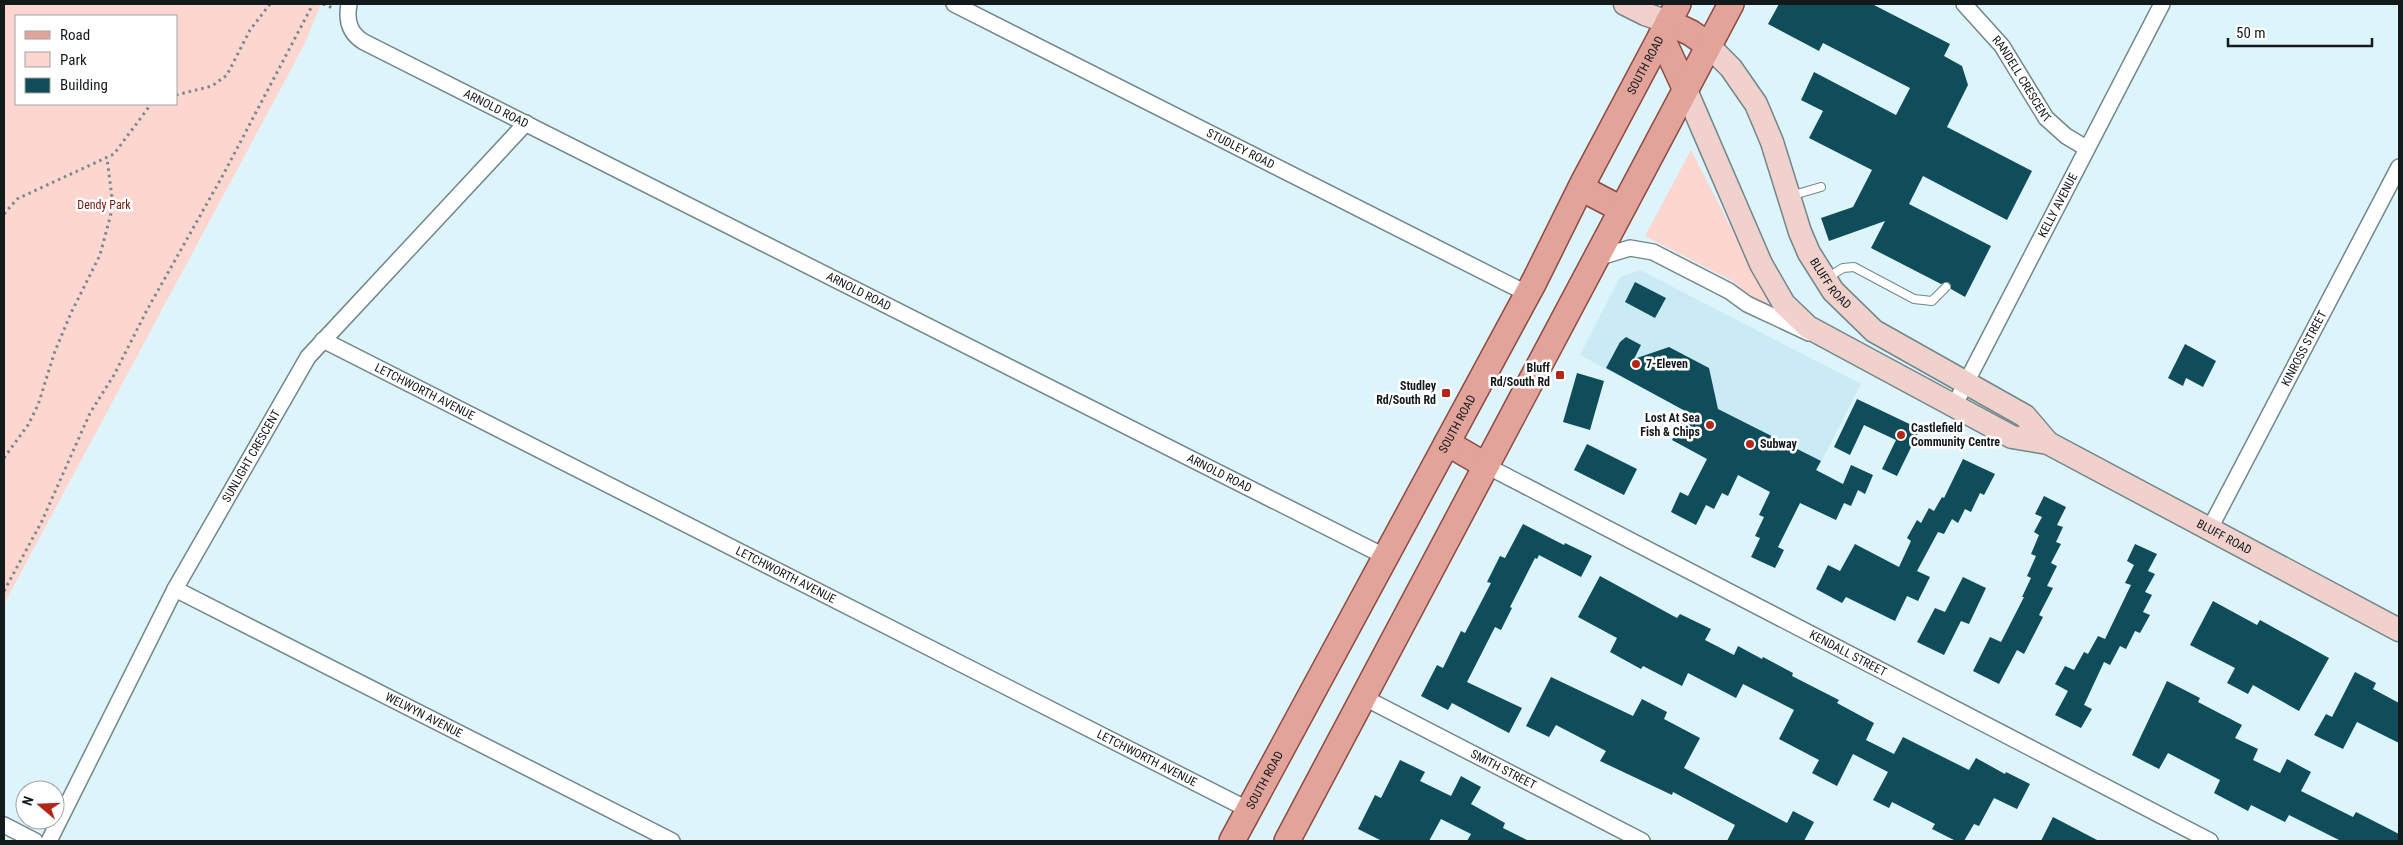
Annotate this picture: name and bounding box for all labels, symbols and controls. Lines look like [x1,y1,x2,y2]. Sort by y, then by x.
legend [15,15,178,105]
scale bar [2228,15,2372,47]
text: 50 m [2236,24,2266,42]
text: Road [60,26,90,44]
street label: RANDELL CRESCENT [1989,33,2053,126]
street label: SOUTH ROAD [1624,34,1667,97]
text: Park [60,51,87,69]
text: Building [60,76,108,94]
street label: ARNOLD ROAD [462,86,531,131]
street label: STUDLEY ROAD [1204,126,1277,172]
street label: KELLY AVENUE [2035,171,2080,240]
park label: Dendy Park [77,198,131,212]
street label: BLUFF ROAD [1807,255,1854,312]
street label: ARNOLD ROAD [824,269,894,313]
street label: KINROSS STREET [2279,308,2330,388]
place label: 7-Eleven [1646,357,1688,371]
marker: 7-Eleven [1630,358,1642,370]
street label: LETCHWORTH AVENUE [372,360,477,423]
place label: Bluff Rd/South Rd [1490,361,1550,389]
marker: Bluff Rd/South Rd [1554,369,1566,381]
place label: Studley Rd/South Rd [1376,379,1437,407]
marker: Studley Rd/South Rd [1440,387,1452,399]
street label: SOUTH ROAD [1436,392,1479,455]
street label: SUNLIGHT CRESCENT [219,407,283,505]
place label: Lost At Sea Fish & Chips [1640,411,1701,439]
marker: Lost At Sea Fish & Chips [1704,419,1716,431]
place label: Castlefield Community Centre [1911,421,2000,449]
marker: Castlefield Community Centre [1895,429,1907,441]
place label: Subway [1760,437,1797,451]
marker: Subway [1744,438,1756,450]
street label: ARNOLD ROAD [1185,451,1254,495]
street label: BLUFF ROAD [2194,517,2254,557]
street label: LETCHWORTH AVENUE [734,544,838,606]
street label: KENDALL STREET [1807,628,1889,679]
street label: WELWYN AVENUE [383,690,465,741]
street label: LETCHWORTH AVENUE [1095,727,1199,789]
street label: SMITH STREET [1468,747,1539,792]
street label: SOUTH ROAD [1243,749,1286,812]
north arrow [15,780,65,830]
text: N [19,794,37,807]

